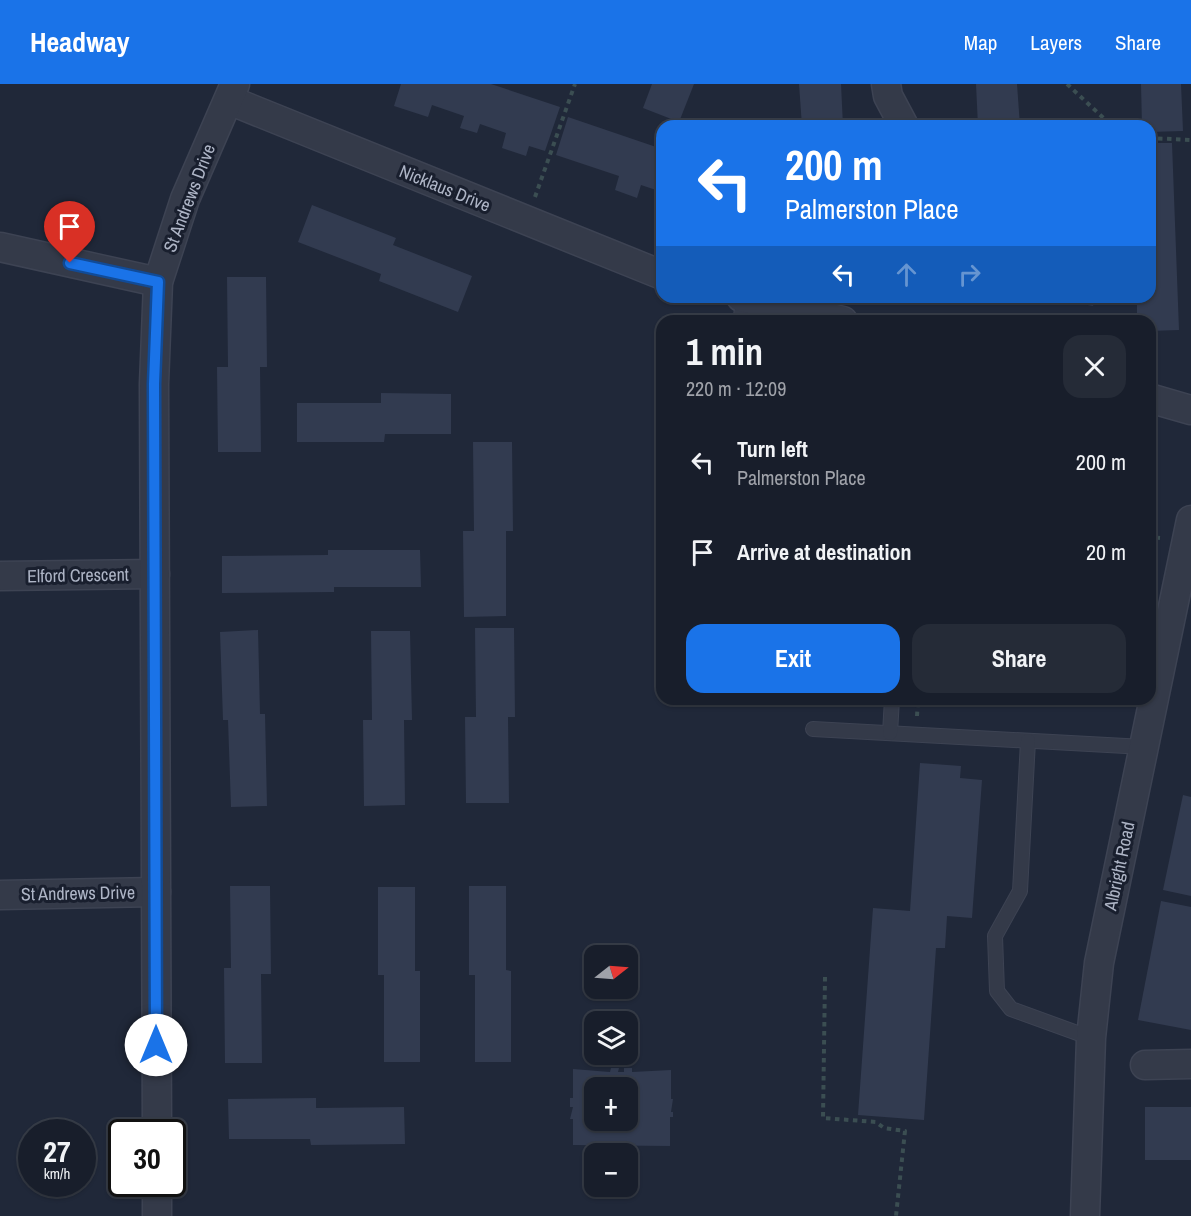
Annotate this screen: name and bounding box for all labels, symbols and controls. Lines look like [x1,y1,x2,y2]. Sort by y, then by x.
text: Headway [30,23,130,61]
text: Map [964,28,997,57]
text: Layers [1030,28,1082,57]
text: Share [1115,28,1161,57]
text: 200 m [785,137,883,193]
street label: St Andrews Drive [157,140,221,256]
icon: left [686,144,764,222]
street label: Nicklaus Drive [396,158,494,218]
text: Palmerston Place [785,191,959,227]
pin [44,201,95,263]
icon: arrive [53,210,86,243]
icon: left [827,258,860,291]
icon: ahead [890,258,923,291]
icon: right [953,258,986,291]
text: 1 min [686,328,763,376]
button: close [1063,335,1126,398]
text: 220 m · 12:09 [686,375,786,402]
text: Turn left [737,434,808,464]
icon: left [686,446,719,479]
text: 200 m [1076,447,1126,477]
text: Palmerston Place [737,464,866,491]
icon: arrive [686,536,719,569]
text: Arrive at destination [737,537,911,567]
text: 20 m [1086,537,1126,567]
street label: Elford Crescent [27,562,129,588]
button: Exit [686,624,900,693]
button: Share [912,624,1126,693]
street label: Albright Road [1097,819,1141,914]
street label: St Andrews Drive [21,880,135,906]
north arrow [584,945,638,999]
map controls [584,945,638,1197]
button: layers [584,1011,638,1065]
position arrow [124,1013,188,1077]
button: + [584,1077,638,1131]
speed limit sign: 30 [108,1119,186,1197]
text: 27 [43,1131,71,1171]
button: − [584,1143,638,1197]
text: km/h [44,1163,70,1184]

